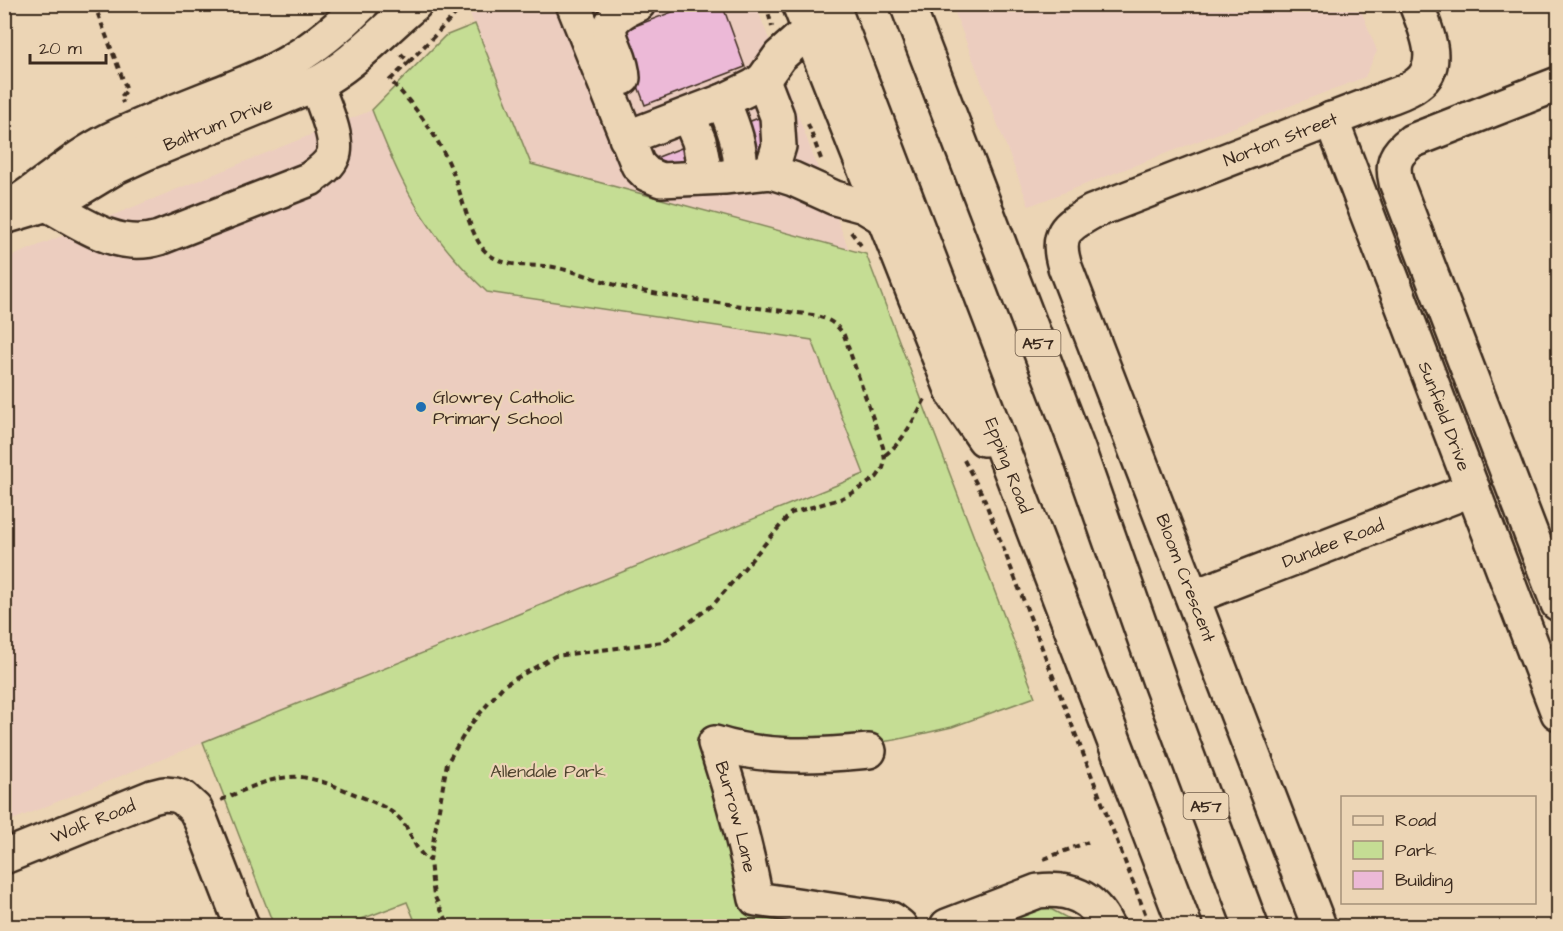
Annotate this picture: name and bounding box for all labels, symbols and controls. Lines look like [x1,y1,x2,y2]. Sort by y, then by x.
scale bar [30,27,106,65]
text: 20 m [39,36,82,61]
street label: Baltrum Drive [160,91,277,158]
street label: Norton Street [1220,106,1342,173]
road number: A57 [1016,330,1060,356]
street label: Sunfield Drive [1412,358,1476,475]
place label: Glowrey Catholic Primary School [433,385,575,432]
marker: Glowrey Catholic Primary School [414,400,428,414]
street label: Epping Road [979,414,1038,517]
street label: Bloom Crescent [1150,510,1222,647]
street label: Dundee Road [1279,513,1388,574]
street label: Burrow Lane [709,758,762,875]
park label: Allendale Park [490,759,606,784]
street label: Wolf Road [47,793,139,850]
road number: A57 [1184,793,1228,819]
legend [1341,796,1536,904]
text: Road [1395,808,1436,833]
text: Park [1395,838,1437,863]
text: Building [1395,868,1453,894]

